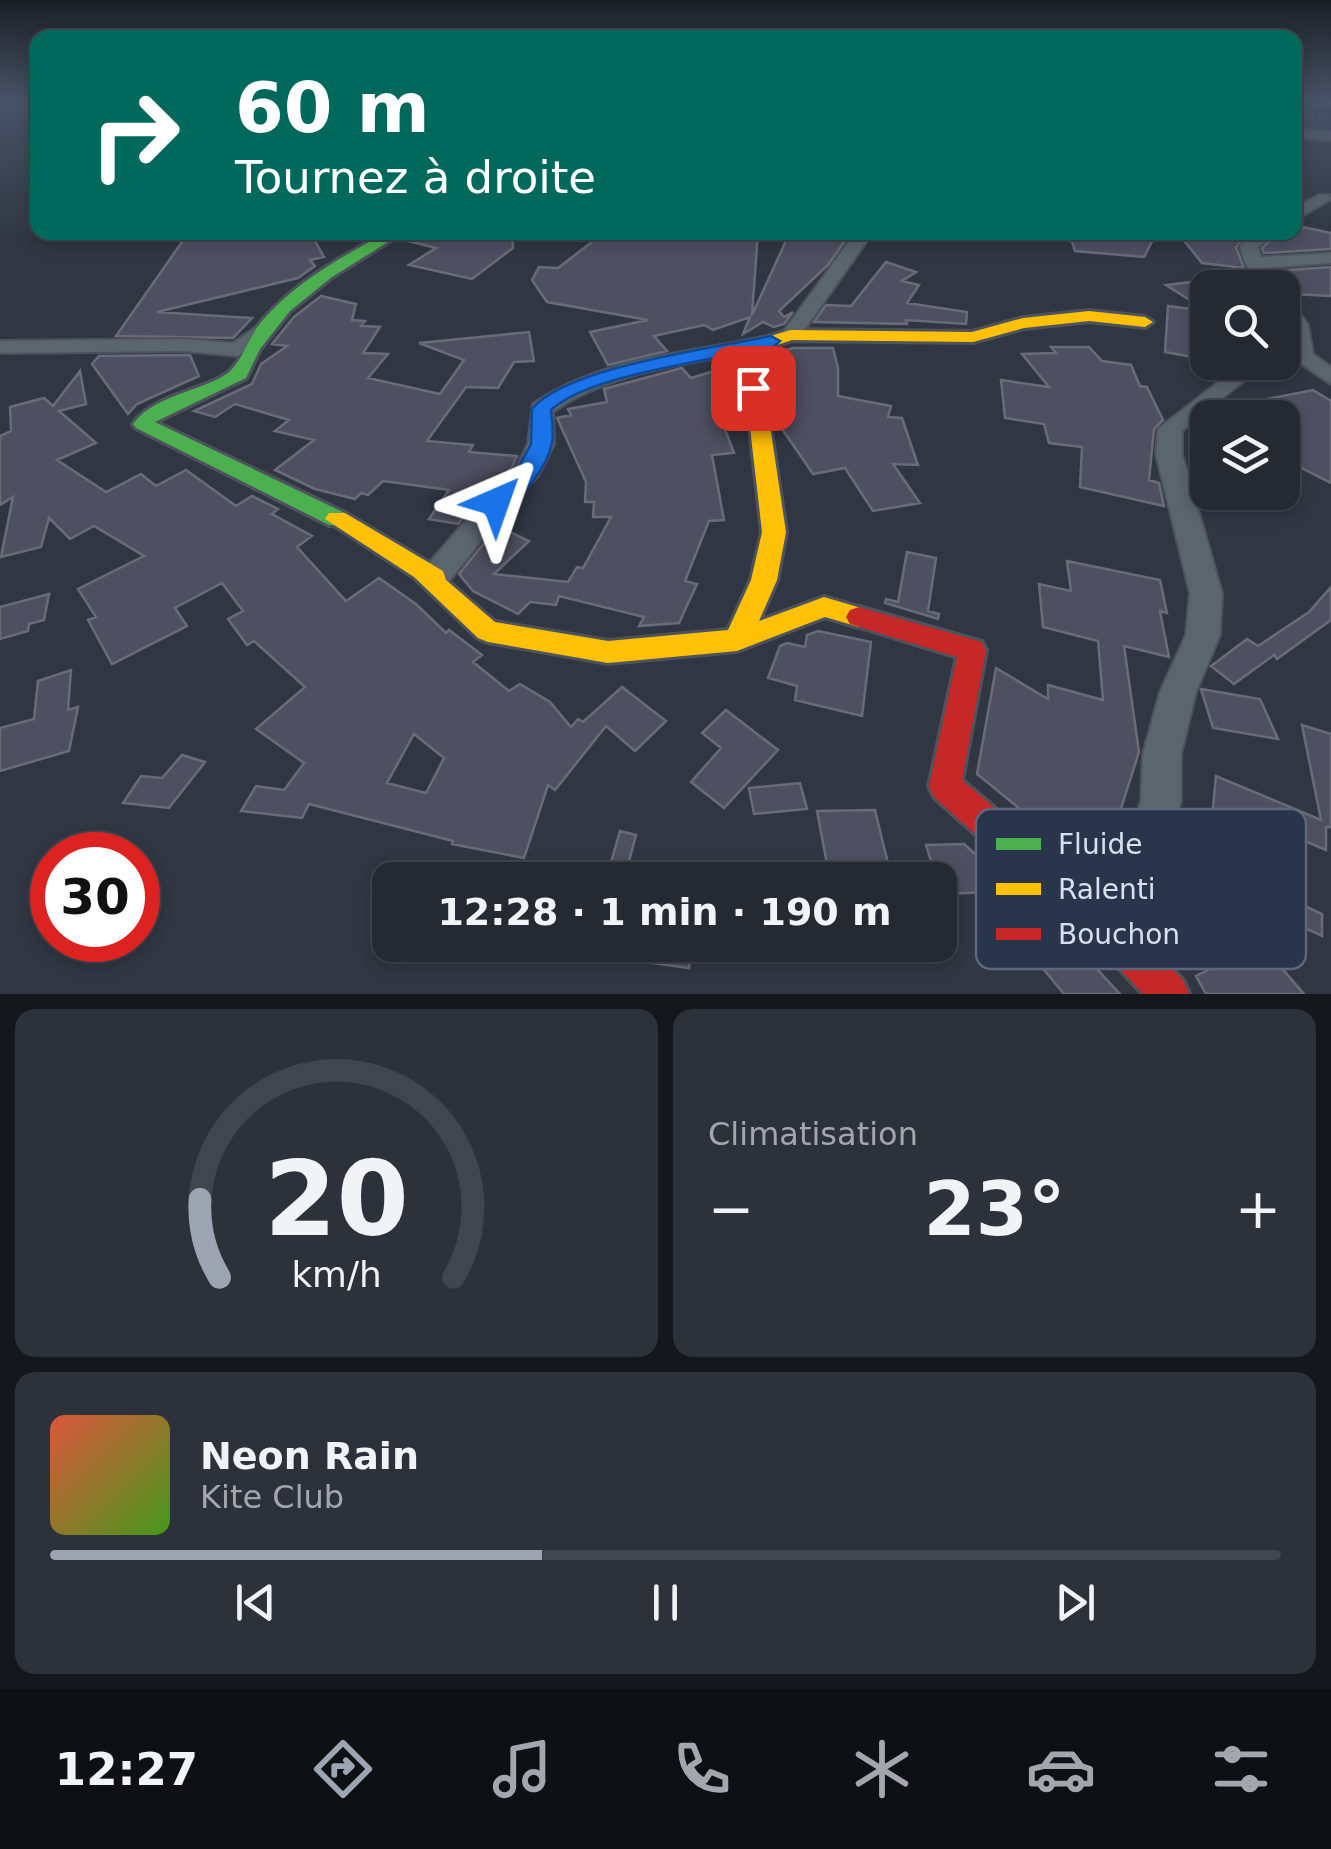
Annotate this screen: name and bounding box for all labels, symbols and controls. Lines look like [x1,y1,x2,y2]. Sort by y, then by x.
text: 60 m [235,67,430,149]
icon: right [70,70,200,200]
text: Tournez à droite [235,151,596,204]
map controls [1190,270,1300,510]
button: search [1190,270,1300,380]
pin [711,346,796,431]
icon: arrive [726,361,781,416]
button: layers [1190,400,1300,510]
position arrow [444,450,548,554]
legend [976,809,1306,969]
text: Fluide [1058,828,1142,861]
speed limit sign: 30 [30,832,160,962]
text: Ralenti [1058,873,1156,906]
text: 12:28 · 1 min · 190 m [437,890,892,934]
text: Bouchon [1058,918,1180,951]
text: Climatisation [708,1115,918,1153]
text: 20 [264,1138,409,1260]
text: 23° [924,1165,1065,1253]
text: − [708,1177,754,1241]
text: + [1235,1177,1281,1241]
text: km/h [291,1254,382,1295]
text: Neon Rain [200,1434,419,1478]
text: Kite Club [200,1478,344,1516]
icon: previous [228,1575,283,1630]
icon: pause [638,1575,693,1630]
icon: next [1048,1575,1103,1630]
icon: directions [308,1734,378,1804]
icon: music [487,1734,557,1804]
icon: phone [667,1734,737,1804]
icon: climate [847,1734,917,1804]
icon: car [1026,1734,1096,1804]
icon: filters [1206,1734,1276,1804]
text: 12:27 [55,1743,198,1796]

